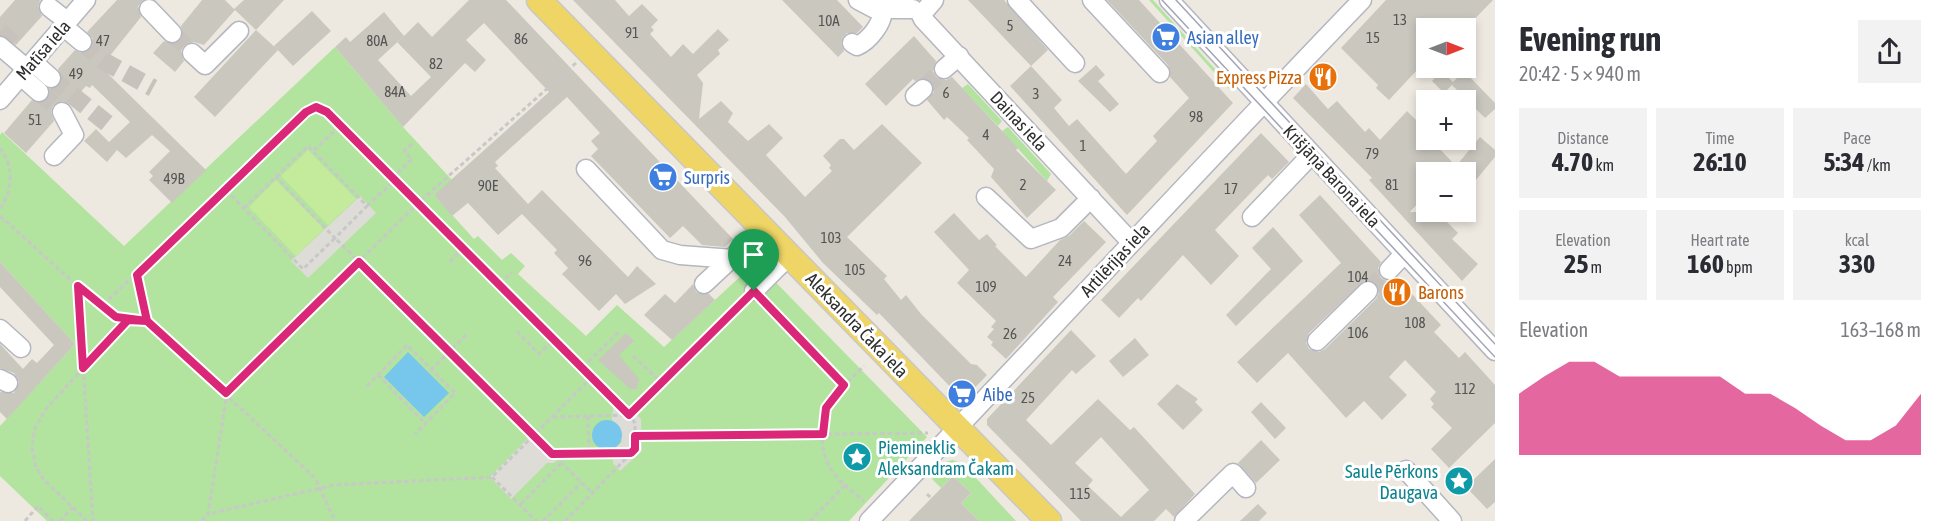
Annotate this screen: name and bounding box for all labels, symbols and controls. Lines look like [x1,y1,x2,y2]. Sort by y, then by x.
house number: 13 [1393,11,1407,28]
house number: 10A [818,12,840,29]
street label: Matīsa iela [11,16,75,84]
house number: 5 [1006,17,1014,34]
north arrow [1416,18,1476,78]
map controls [1416,18,1476,222]
text: Evening run [1519,20,1661,58]
button: share [1858,20,1921,83]
supermarket icon: Asian alley [1150,21,1182,53]
house number: 91 [625,24,639,41]
place label: Asian alley [1187,27,1259,48]
house number: 15 [1366,29,1380,46]
house number: 86 [514,30,528,47]
house number: 47 [96,32,110,49]
house number: 80A [366,32,388,49]
house number: 82 [429,55,443,72]
restaurant icon: Express Pizza [1307,61,1339,93]
text: 20:42 · 5 × 940 m [1519,62,1641,85]
house number: 49 [69,65,83,82]
place label: Express Pizza [1216,67,1302,88]
house number: 84A [384,83,406,100]
house number: 6 [942,84,950,101]
house number: 3 [1032,85,1040,102]
street label: Dainas iela [986,87,1052,155]
button: + [1416,90,1476,150]
house number: 98 [1189,108,1203,125]
house number: 51 [28,111,42,128]
street label: Krišjāņa Barona iela [1279,120,1385,232]
house number: 4 [982,126,990,143]
text: Distance [1557,129,1609,147]
text: Time [1705,129,1735,147]
text: Pace [1843,129,1871,147]
house number: 1 [1079,137,1087,154]
house number: 79 [1365,145,1379,162]
text: 4.70 [1552,147,1593,177]
text: 26:10 [1693,147,1747,177]
text: 5:34 [1823,147,1865,177]
text: km [1593,156,1614,174]
text: /km [1865,156,1891,174]
supermarket icon: Surpris [647,161,679,193]
button: − [1416,162,1476,222]
place label: Surpris [684,167,730,188]
house number: 49B [163,170,185,187]
house number: 2 [1019,176,1027,193]
house number: 81 [1385,176,1399,193]
house number: 90E [478,177,499,194]
house number: 17 [1224,180,1238,197]
street label: Artilērijas iela [1076,219,1154,301]
pin [728,229,779,291]
house number: 103 [820,229,842,246]
text: Elevation [1555,231,1611,249]
text: Heart rate [1691,231,1749,249]
text: kcal [1845,231,1869,249]
icon: arrive [737,238,770,271]
text: 25 [1564,249,1588,279]
text: 160 [1687,249,1724,279]
text: 330 [1839,249,1875,279]
house number: 96 [578,252,592,269]
house number: 24 [1058,252,1072,269]
text: m [1588,258,1602,276]
text: bpm [1724,258,1753,276]
house number: 105 [844,261,866,278]
street label: Aleksandra Čaka iela [802,268,912,382]
house number: 104 [1347,268,1369,285]
restaurant icon: Barons [1381,276,1413,308]
house number: 109 [975,278,997,295]
place label: Barons [1418,282,1464,303]
house number: 108 [1404,314,1426,331]
text: Elevation [1519,318,1588,341]
text: 163–168 m [1840,318,1921,341]
house number: 106 [1347,324,1369,341]
house number: 26 [1003,325,1017,342]
supermarket icon: Aibe [946,378,978,410]
house number: 112 [1454,380,1476,397]
place label: Aibe [983,384,1013,405]
house number: 25 [1021,389,1035,406]
place label: Piemineklis Aleksandram Čakam [878,437,1014,479]
place icon: Piemineklis Aleksandram Čakam [841,441,873,473]
place label: Saule Pērkons Daugava [1345,461,1438,503]
place icon: Saule Pērkons Daugava [1443,465,1475,497]
house number: 115 [1069,485,1091,502]

